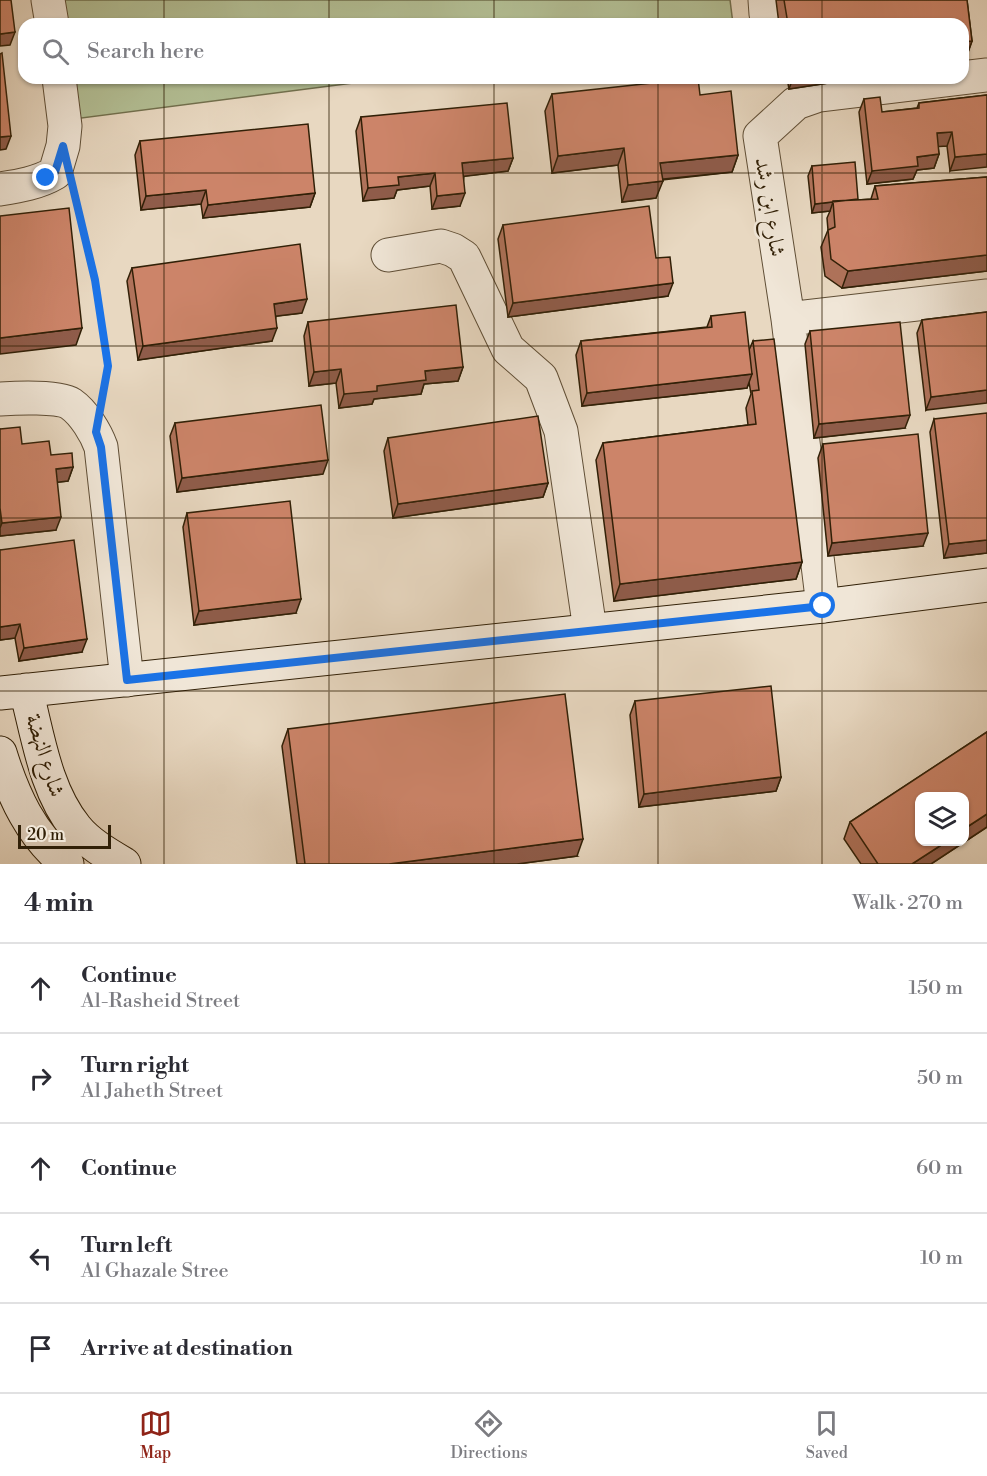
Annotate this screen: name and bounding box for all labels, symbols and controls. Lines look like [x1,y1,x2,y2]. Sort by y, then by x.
search box [18,18,969,84]
icon: search [39,35,72,68]
text: Search here [87,38,204,65]
street label: شارع ابن رشد [744,156,791,259]
route end [32,164,58,190]
route start [809,592,835,618]
street label: شارع النهضة [15,711,70,802]
map controls [915,792,969,846]
button: layers [915,792,969,846]
scale bar [18,822,111,850]
text: 20 m [27,825,64,845]
text: 4 min [24,887,94,919]
text: Walk · 270 m [852,891,963,916]
text: Continue [81,962,177,989]
icon: ahead [24,972,57,1005]
text: 150 m [908,976,963,1001]
text: Al-Rasheid Street [81,989,240,1014]
text: Turn right [81,1052,189,1079]
icon: right [24,1062,57,1095]
text: 50 m [917,1066,963,1091]
text: Al Jaheth Street [81,1079,223,1104]
icon: ahead [24,1152,57,1185]
text: Continue [81,1155,177,1182]
text: 60 m [916,1156,963,1181]
text: Turn left [81,1232,172,1259]
icon: left [24,1242,57,1275]
text: 10 m [920,1246,963,1271]
text: Al Ghazale Stree [81,1259,229,1284]
icon: arrive [24,1332,57,1365]
text: Arrive at destination [81,1335,293,1362]
tab: Map [139,1407,172,1463]
tab: Directions [450,1407,528,1463]
tab: Saved [806,1407,848,1463]

